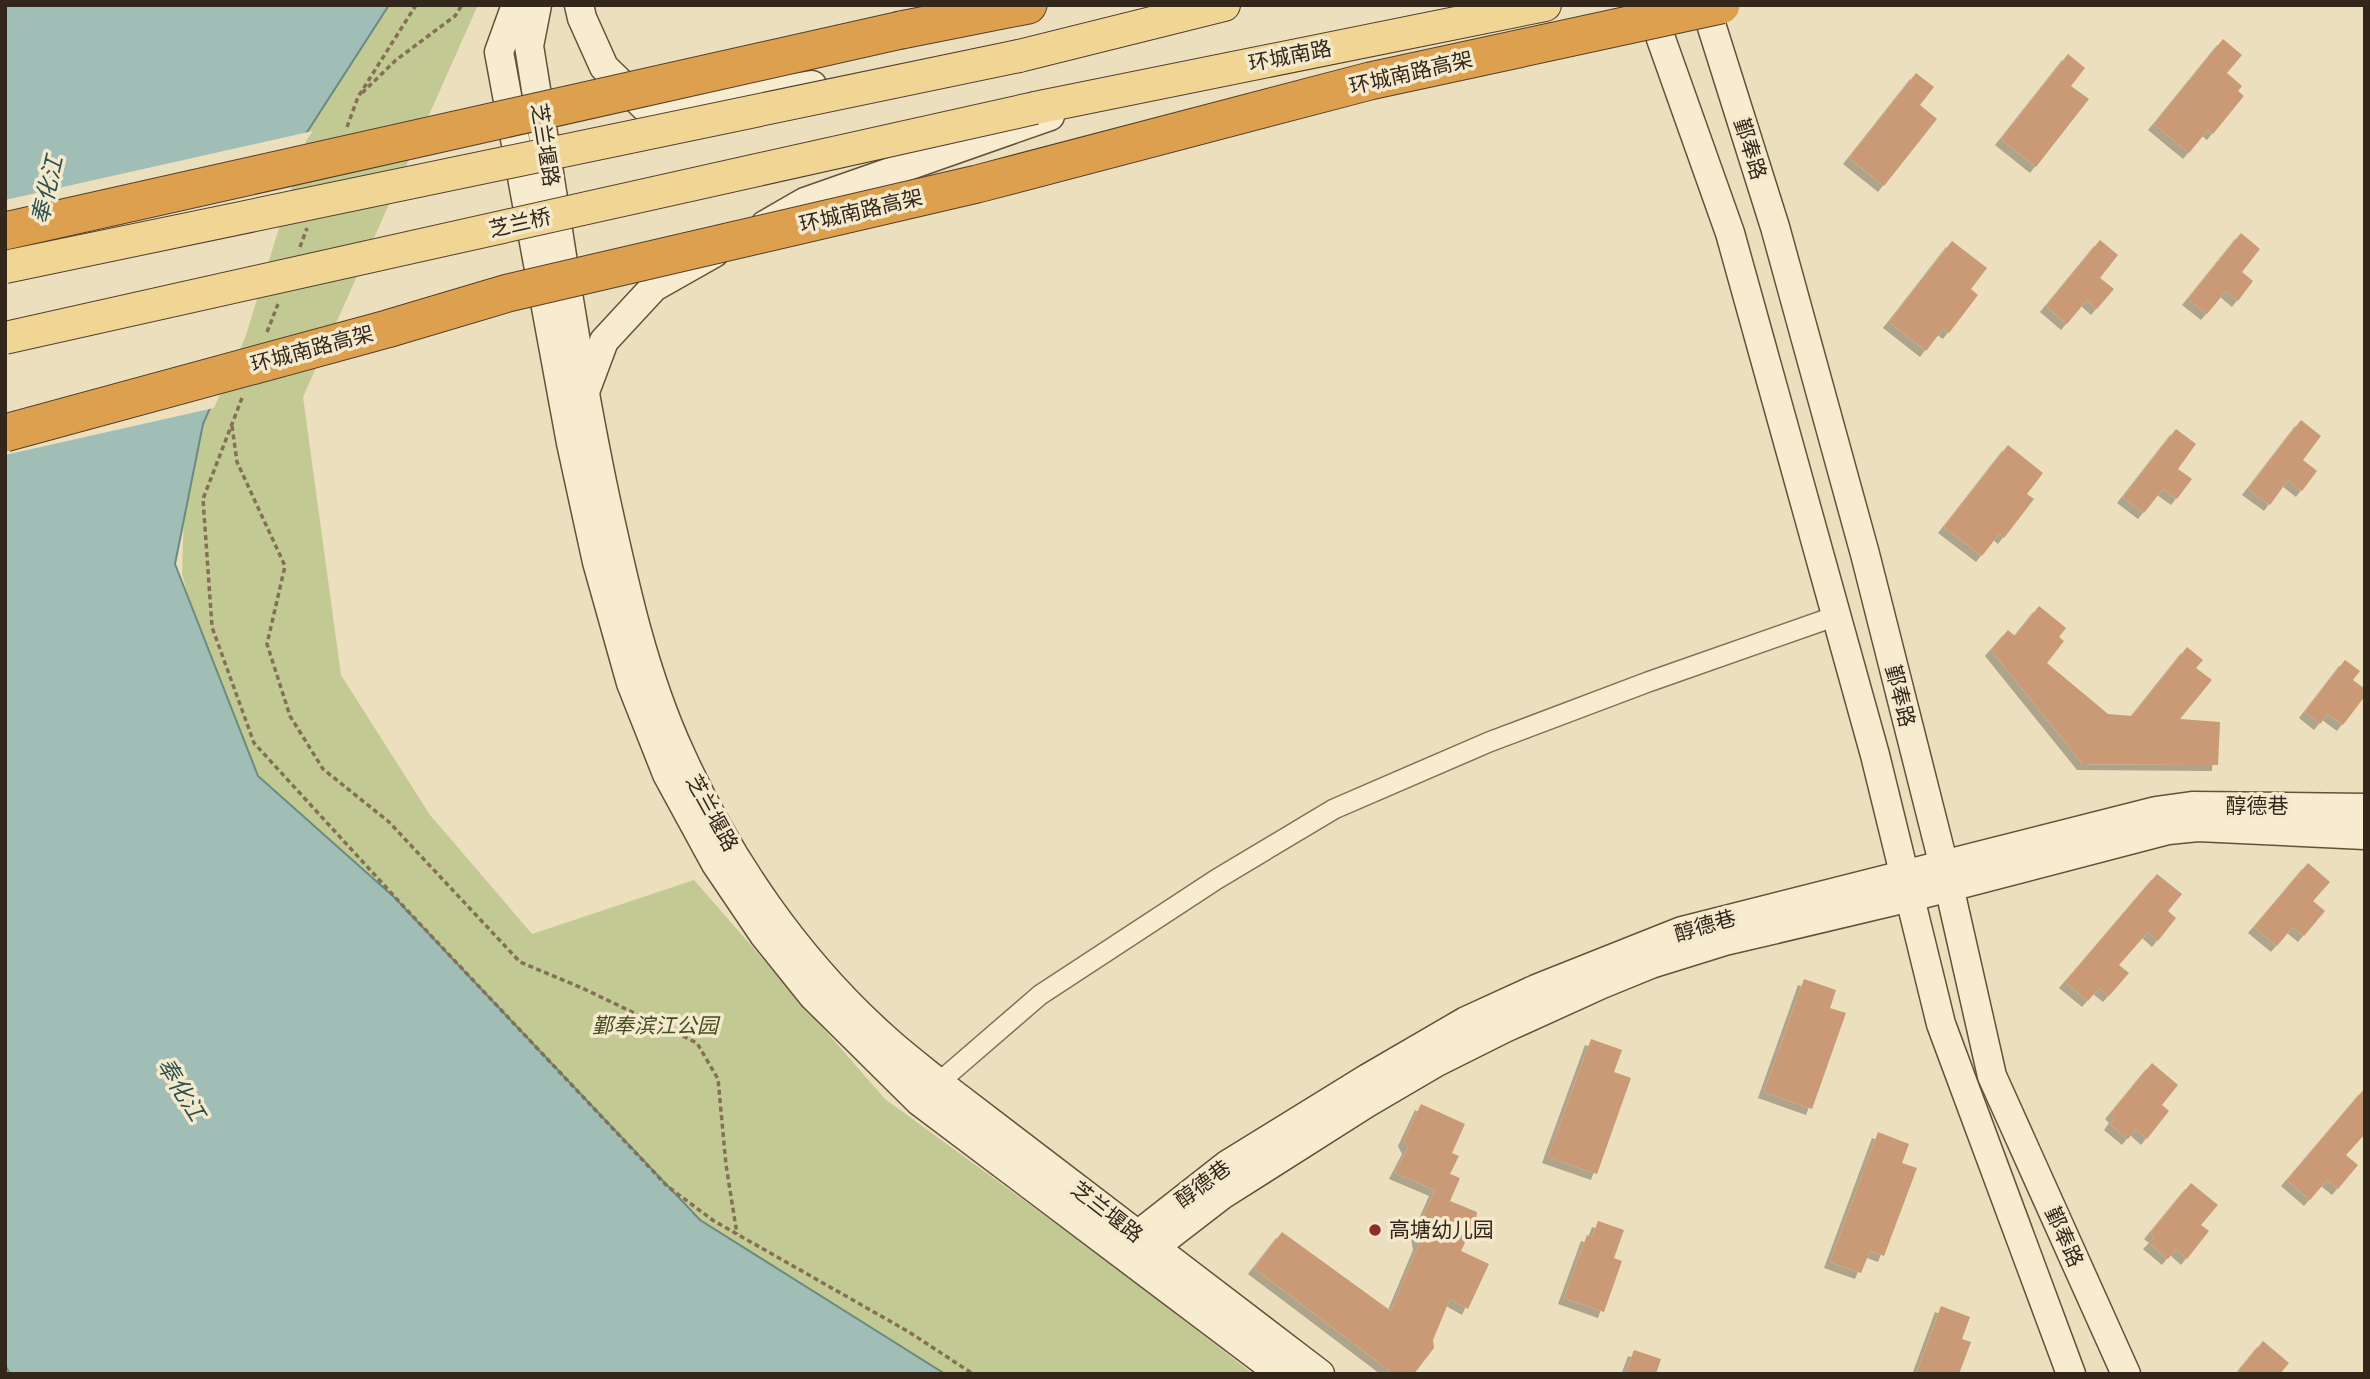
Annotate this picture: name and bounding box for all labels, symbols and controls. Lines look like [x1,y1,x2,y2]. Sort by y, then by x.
street label: 环城南路 [1246,33,1334,78]
street label: 环城南路高架 [1346,44,1476,101]
street label: 芝兰堰路 [525,101,566,189]
street label: 鄞奉路 [1727,114,1774,183]
water label: 奉化江 [24,150,71,227]
street label: 环城南路高架 [796,182,926,239]
street label: 芝兰桥 [486,201,554,244]
street label: 环城南路高架 [247,318,376,379]
street label: 鄞奉路 [1879,662,1922,730]
street label: 芝兰堰路 [679,769,745,857]
street label: 醇德巷 [2226,791,2289,820]
street label: 醇德巷 [1671,903,1739,948]
park label: 鄞奉滨江公园 [592,1011,721,1040]
water label: 奉化江 [149,1051,214,1129]
street label: 醇德巷 [1169,1153,1237,1214]
street label: 芝兰堰路 [1065,1174,1149,1249]
street label: 鄞奉路 [2038,1202,2091,1271]
place label: 高塘幼儿园 [1389,1215,1494,1244]
marker: 高塘幼儿园 [1367,1222,1383,1238]

